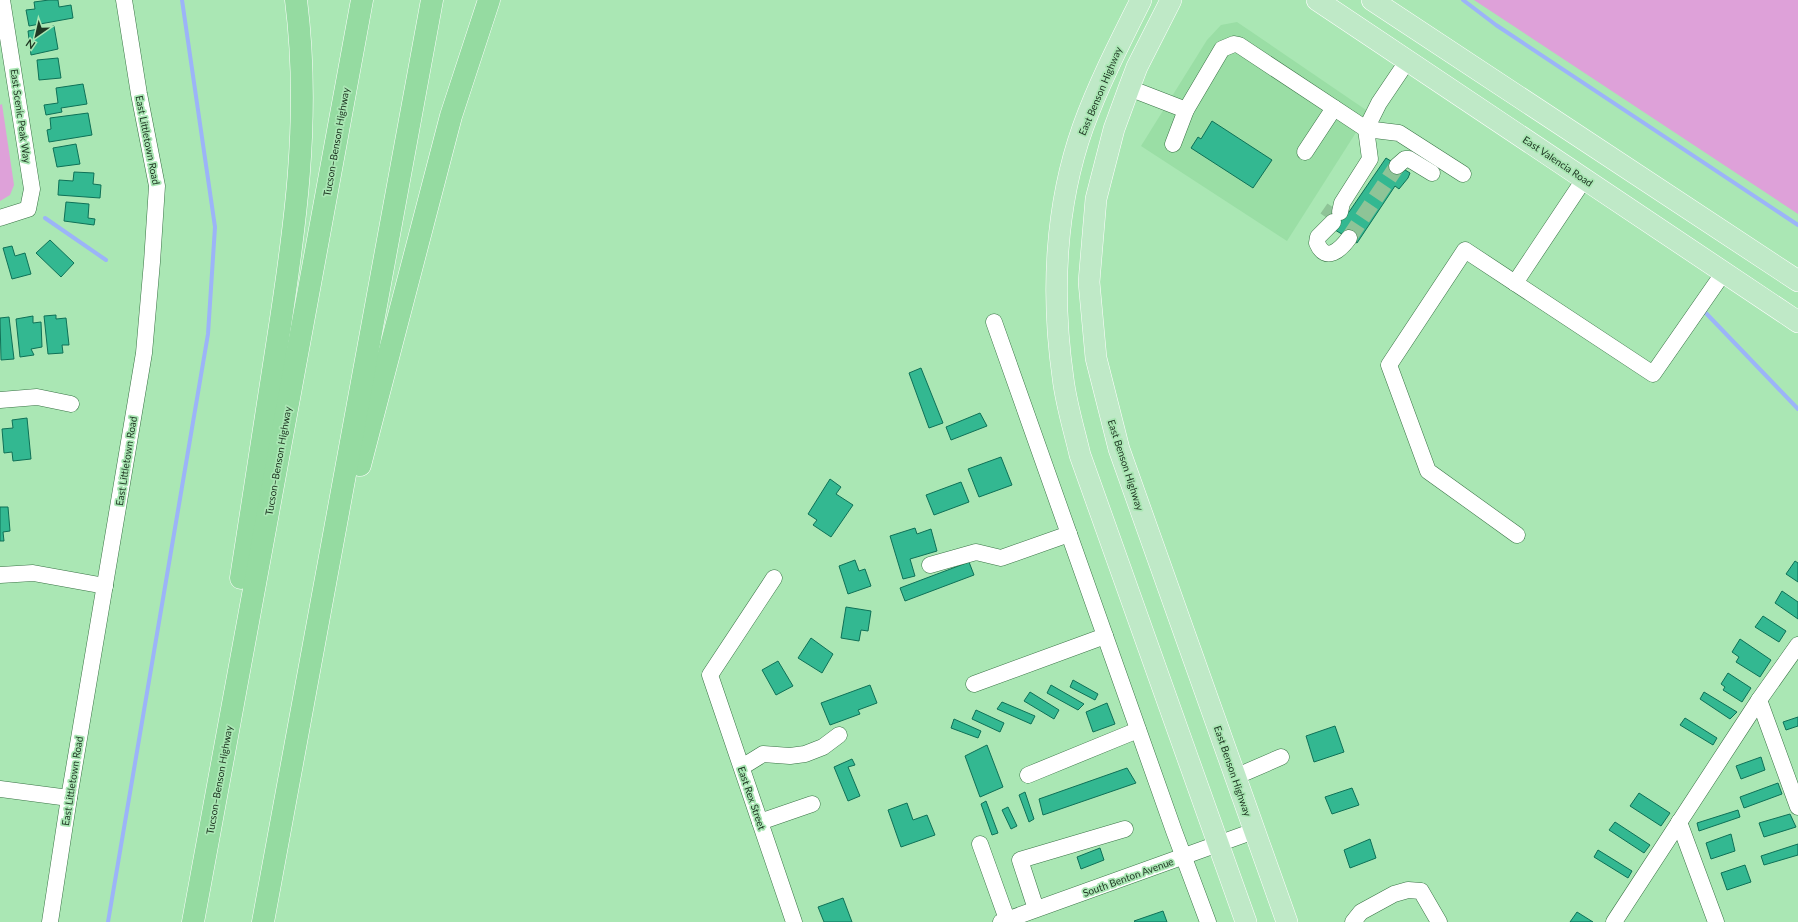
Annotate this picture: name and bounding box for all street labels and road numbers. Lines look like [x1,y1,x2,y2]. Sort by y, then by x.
street label: East Benson Highway [1076,44,1124,137]
street label: East Scenic Peak Way [8,68,34,165]
street label: Tucson–Benson Highway [320,86,352,197]
street label: East Littletown Road [133,94,163,186]
street label: East Valencia Road [1521,133,1595,189]
street label: Tucson–Benson Highway [262,405,294,516]
street label: East Littletown Road [113,415,139,507]
street label: East Benson Highway [1106,418,1147,513]
street label: Tucson–Benson Highway [203,724,235,835]
street label: East Benson Highway [1212,724,1254,819]
street label: East Littletown Road [59,735,85,827]
street label: East Rex Street [736,765,769,832]
street label: South Benton Avenue [1081,855,1175,899]

